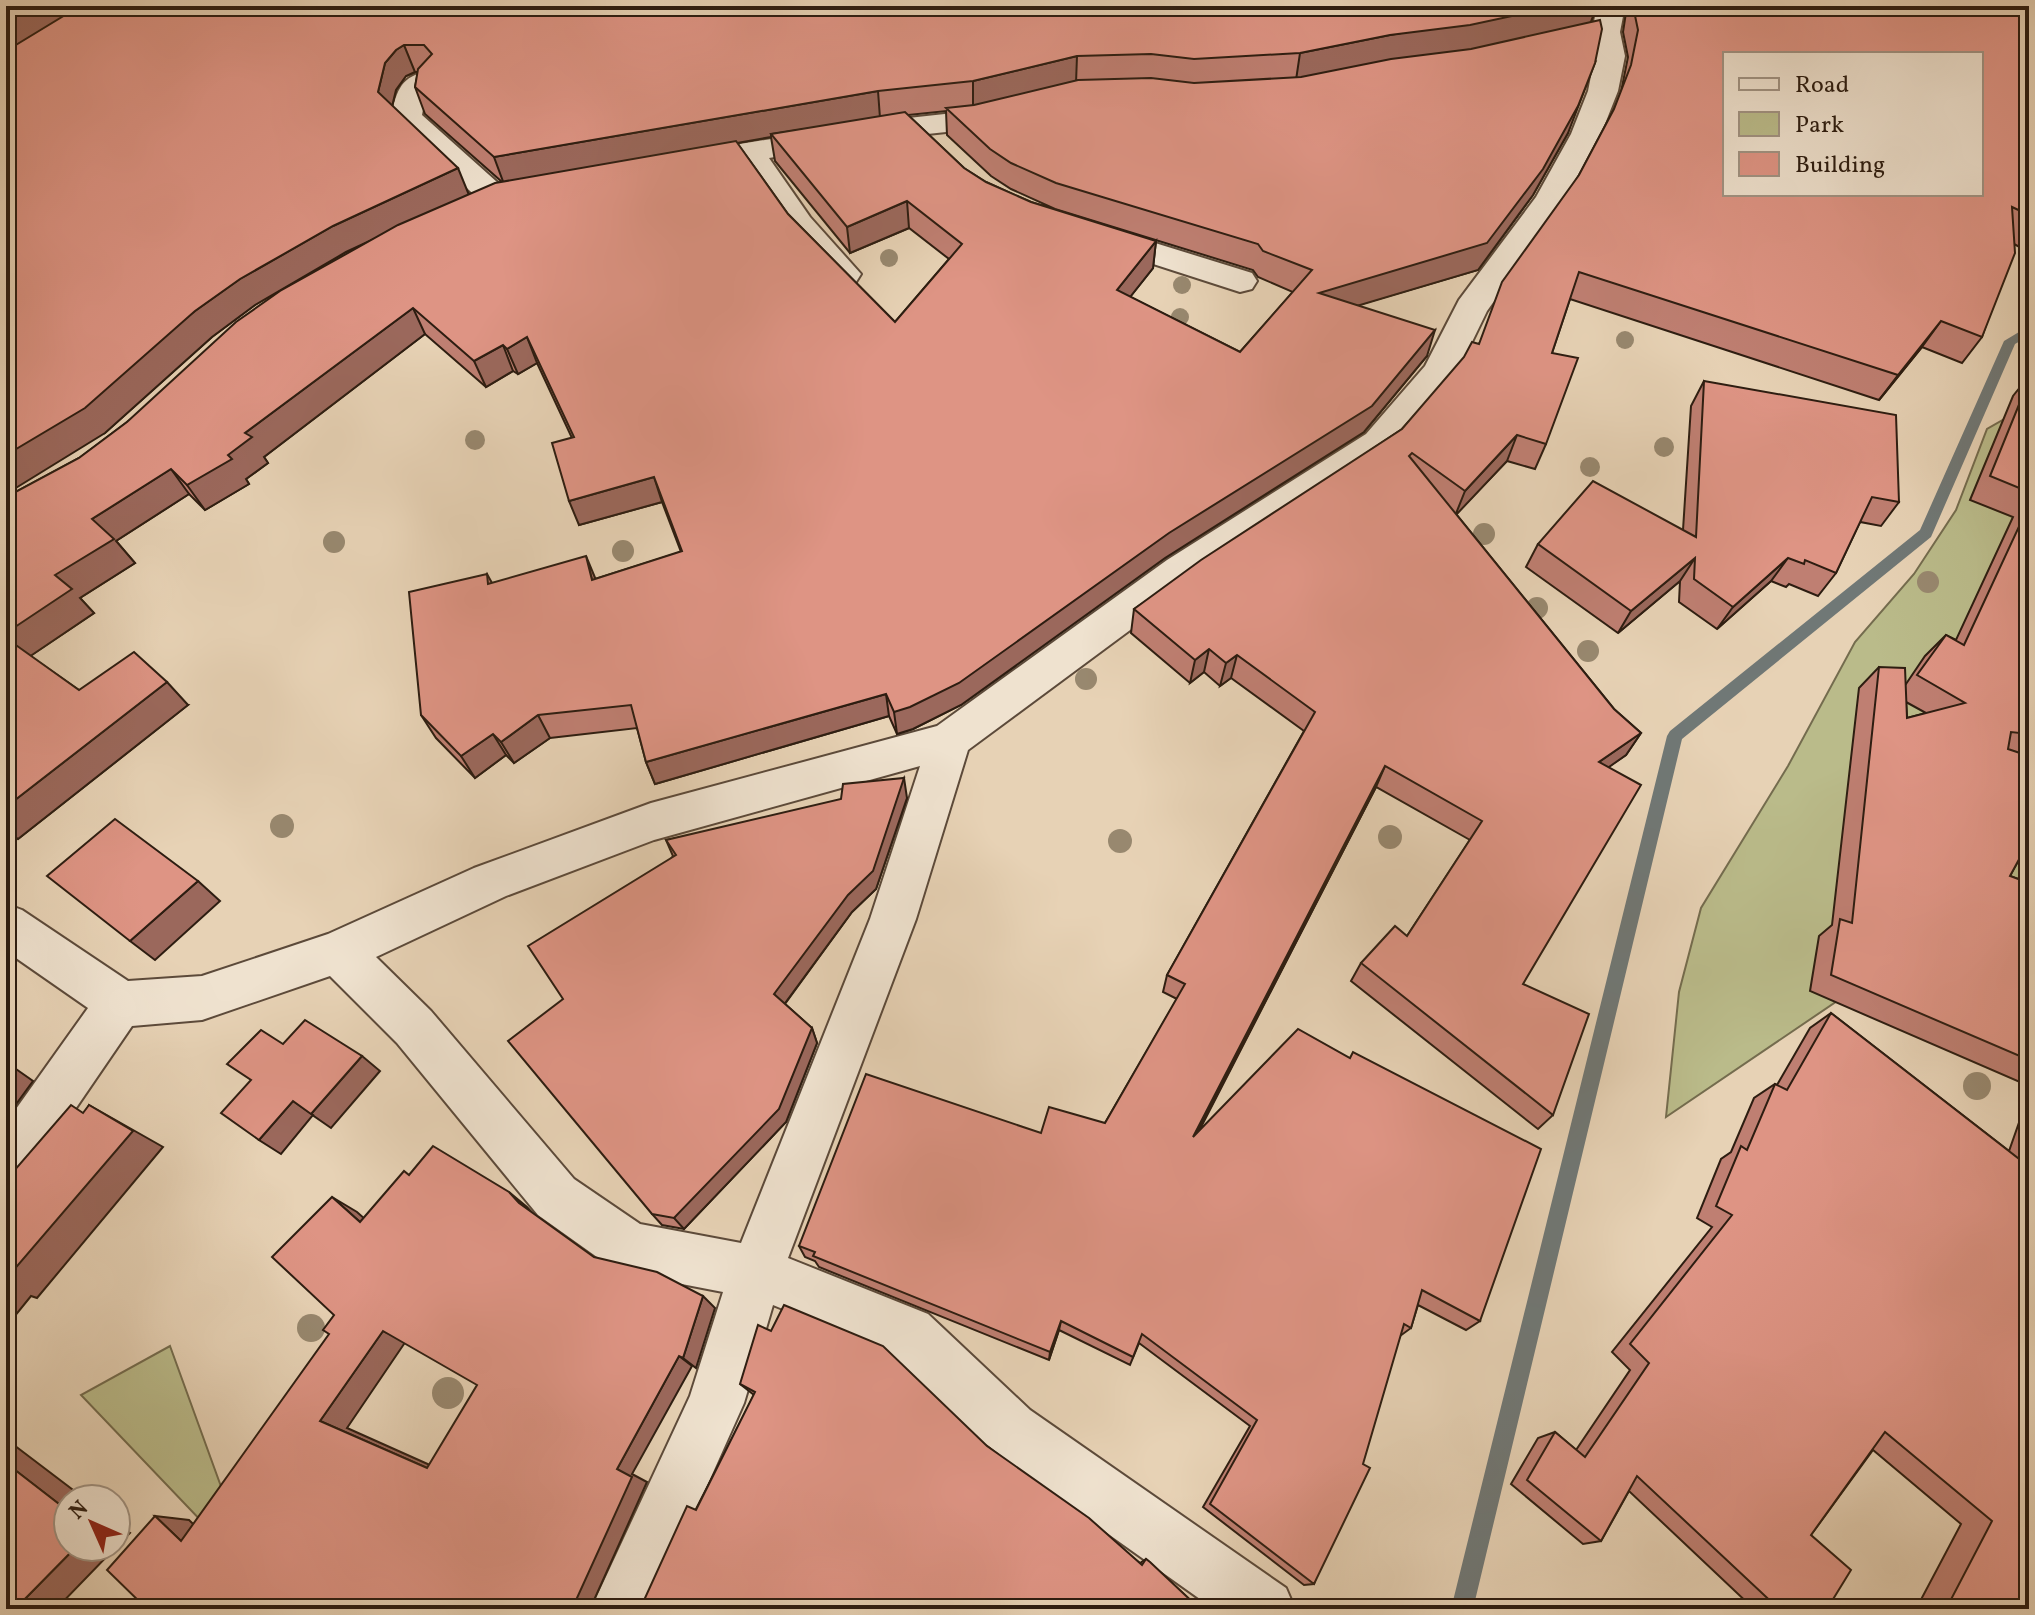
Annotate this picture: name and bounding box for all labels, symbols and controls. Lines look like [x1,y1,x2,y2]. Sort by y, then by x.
legend [1723,52,1983,196]
text: Road [1795,69,1849,103]
text: Park [1795,109,1844,143]
text: Building [1795,149,1885,183]
north arrow [52,1483,132,1563]
text: N [63,1494,96,1527]

